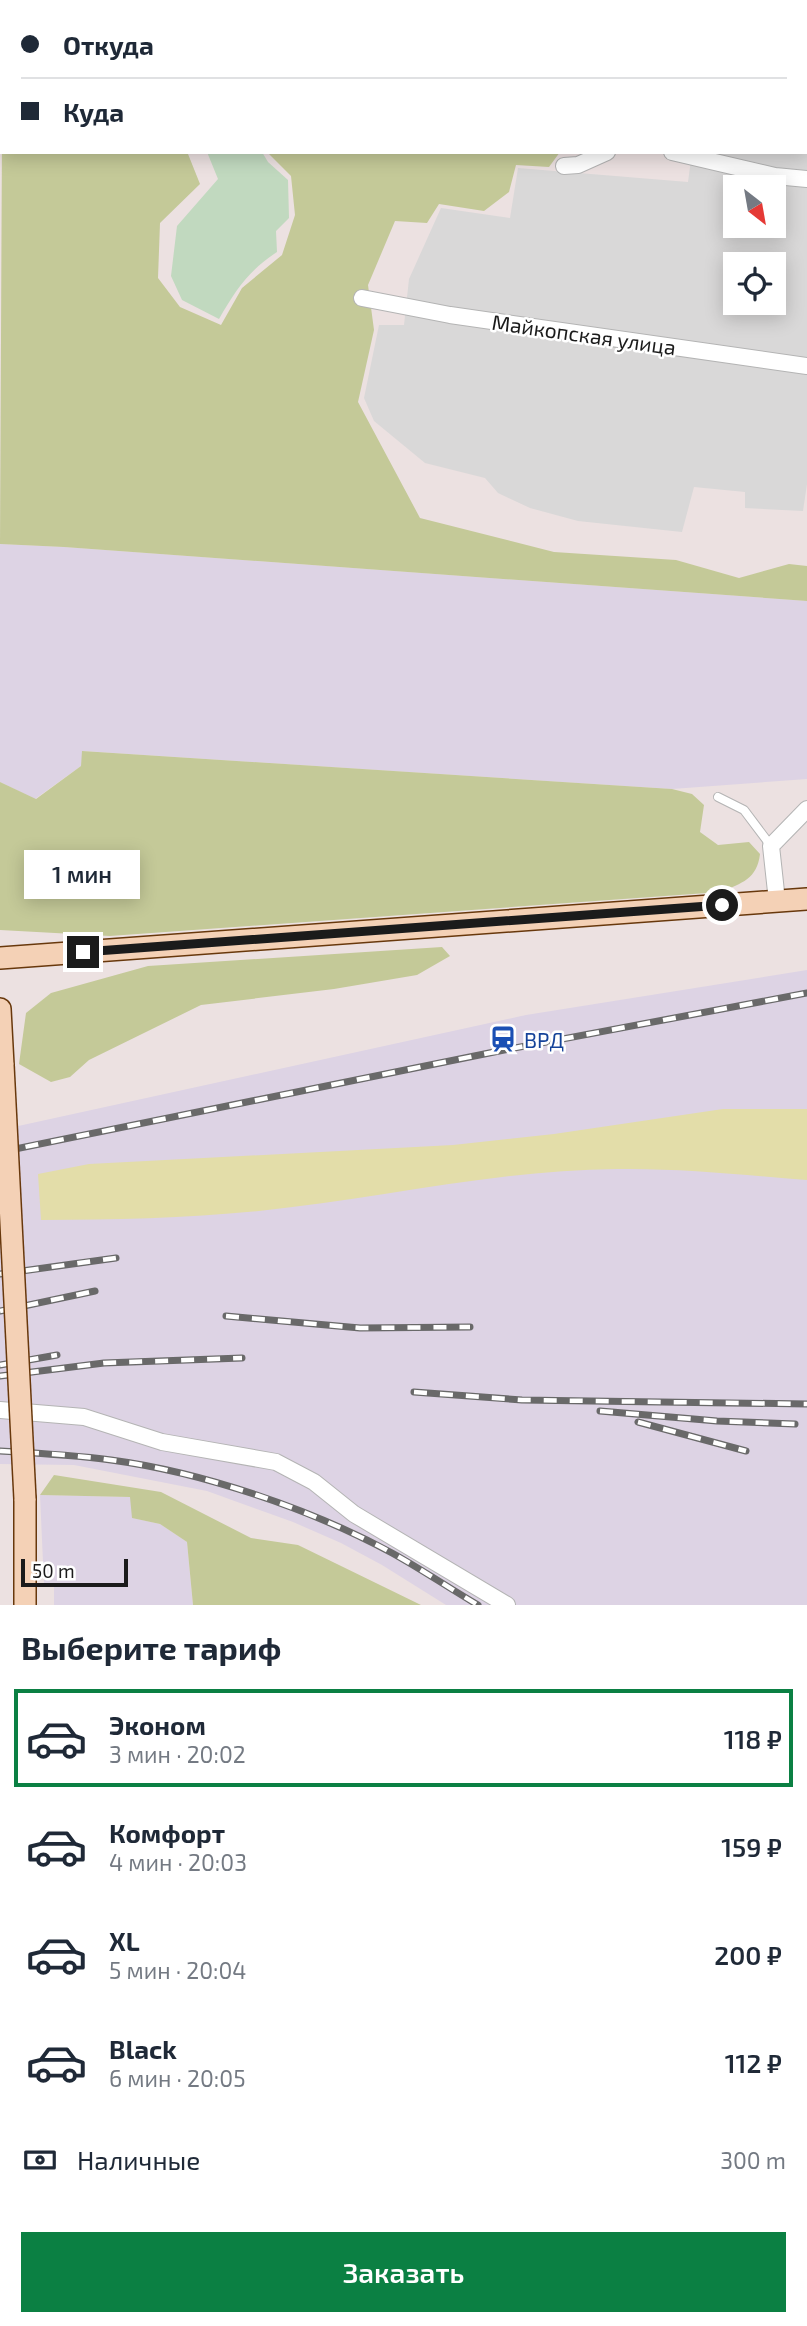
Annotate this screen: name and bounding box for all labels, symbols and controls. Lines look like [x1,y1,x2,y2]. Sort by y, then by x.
text: Откуда [63,29,154,60]
text: Куда [63,96,124,127]
north arrow [723,175,786,238]
map controls [723,175,786,315]
button: locate [723,252,786,315]
street label: Майкопская улица [490,309,678,360]
callout: 1 мин [25,850,141,900]
text: 1 мин [52,860,112,888]
route start [706,889,738,921]
route end [67,936,99,968]
station icon: ВРД [488,1024,518,1054]
place label: ВРД [524,1027,564,1052]
scale bar [21,1556,128,1588]
text: 50 m [32,1559,75,1582]
text: Выберите тариф [21,1628,281,1666]
icon: car [25,1707,88,1770]
text: Эконом [109,1709,206,1740]
text: 118 ₽ [724,1723,782,1754]
text: 3 мин · 20:02 [109,1740,246,1768]
icon: car [25,1815,88,1878]
text: Комфорт [109,1817,225,1848]
text: 159 ₽ [721,1831,782,1862]
text: 4 мин · 20:03 [109,1848,247,1876]
icon: car [25,1923,88,1986]
text: XL [109,1925,140,1956]
text: 200 ₽ [714,1939,782,1970]
text: 5 мин · 20:04 [109,1956,246,1984]
icon: car [25,2031,88,2094]
text: Black [109,2033,177,2064]
text: 112 ₽ [725,2047,782,2078]
text: 6 мин · 20:05 [109,2064,245,2092]
icon: cash [21,2141,59,2179]
text: Наличные [77,2144,200,2175]
text: 300 m [720,2146,786,2174]
button: Заказать [21,2232,786,2312]

